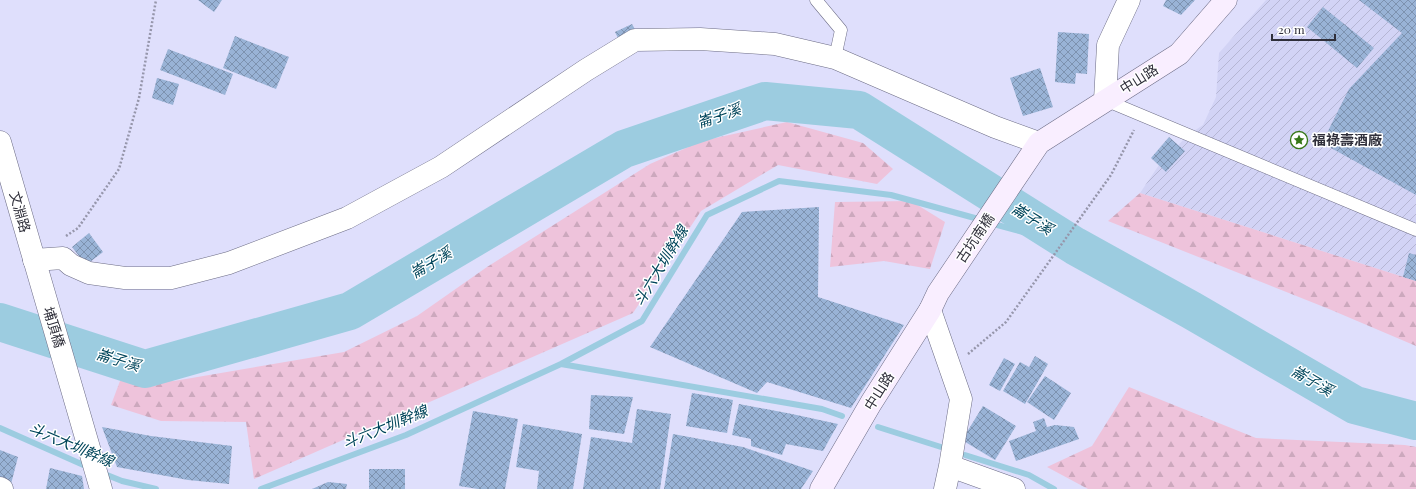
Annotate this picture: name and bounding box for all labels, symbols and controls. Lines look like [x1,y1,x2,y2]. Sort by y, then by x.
scale bar [1272,16,1335,42]
text: 20 m [1278,21,1305,37]
street label: 中山路 [1116,59,1162,98]
water label: 崙子溪 [694,98,745,132]
place icon: 福祿壽酒廠 [1289,130,1309,150]
place label: 福祿壽酒廠 [1312,130,1382,149]
street label: 文淵路 [6,189,35,235]
water label: 崙子溪 [1008,198,1059,240]
street label: 古坑南橋 [951,209,998,266]
water label: 斗六大圳幹線 [628,220,693,309]
water label: 崙子溪 [406,241,457,282]
street label: 埔頂橋 [39,304,70,350]
water label: 崙子溪 [94,343,145,376]
water label: 崙子溪 [1288,360,1339,401]
street label: 中山路 [859,368,898,414]
water label: 斗六大圳幹線 [339,399,432,452]
water label: 斗六大圳幹線 [26,417,119,472]

